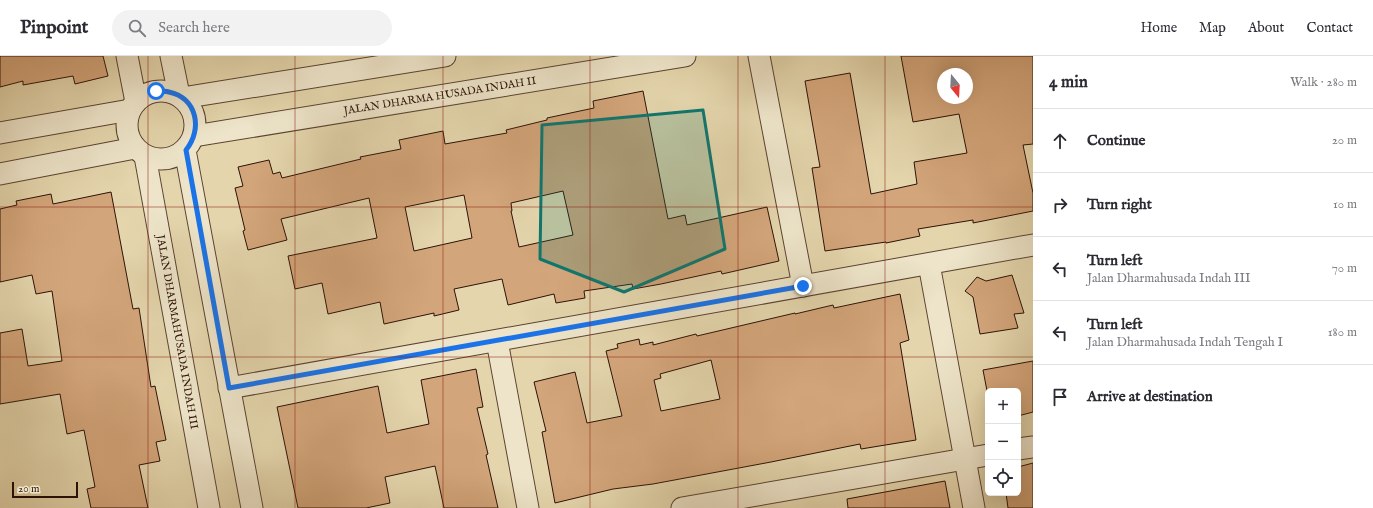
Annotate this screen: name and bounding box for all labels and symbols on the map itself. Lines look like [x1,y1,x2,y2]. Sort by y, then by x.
north arrow [937,68,973,104]
street label: JALAN DHARMA HUSADA INDAH II [341,74,538,118]
route start [147,82,165,100]
street label: JALAN DHARMAHUSADA INDAH III [153,232,201,431]
route end [794,277,812,295]
scale bar [12,480,78,499]

